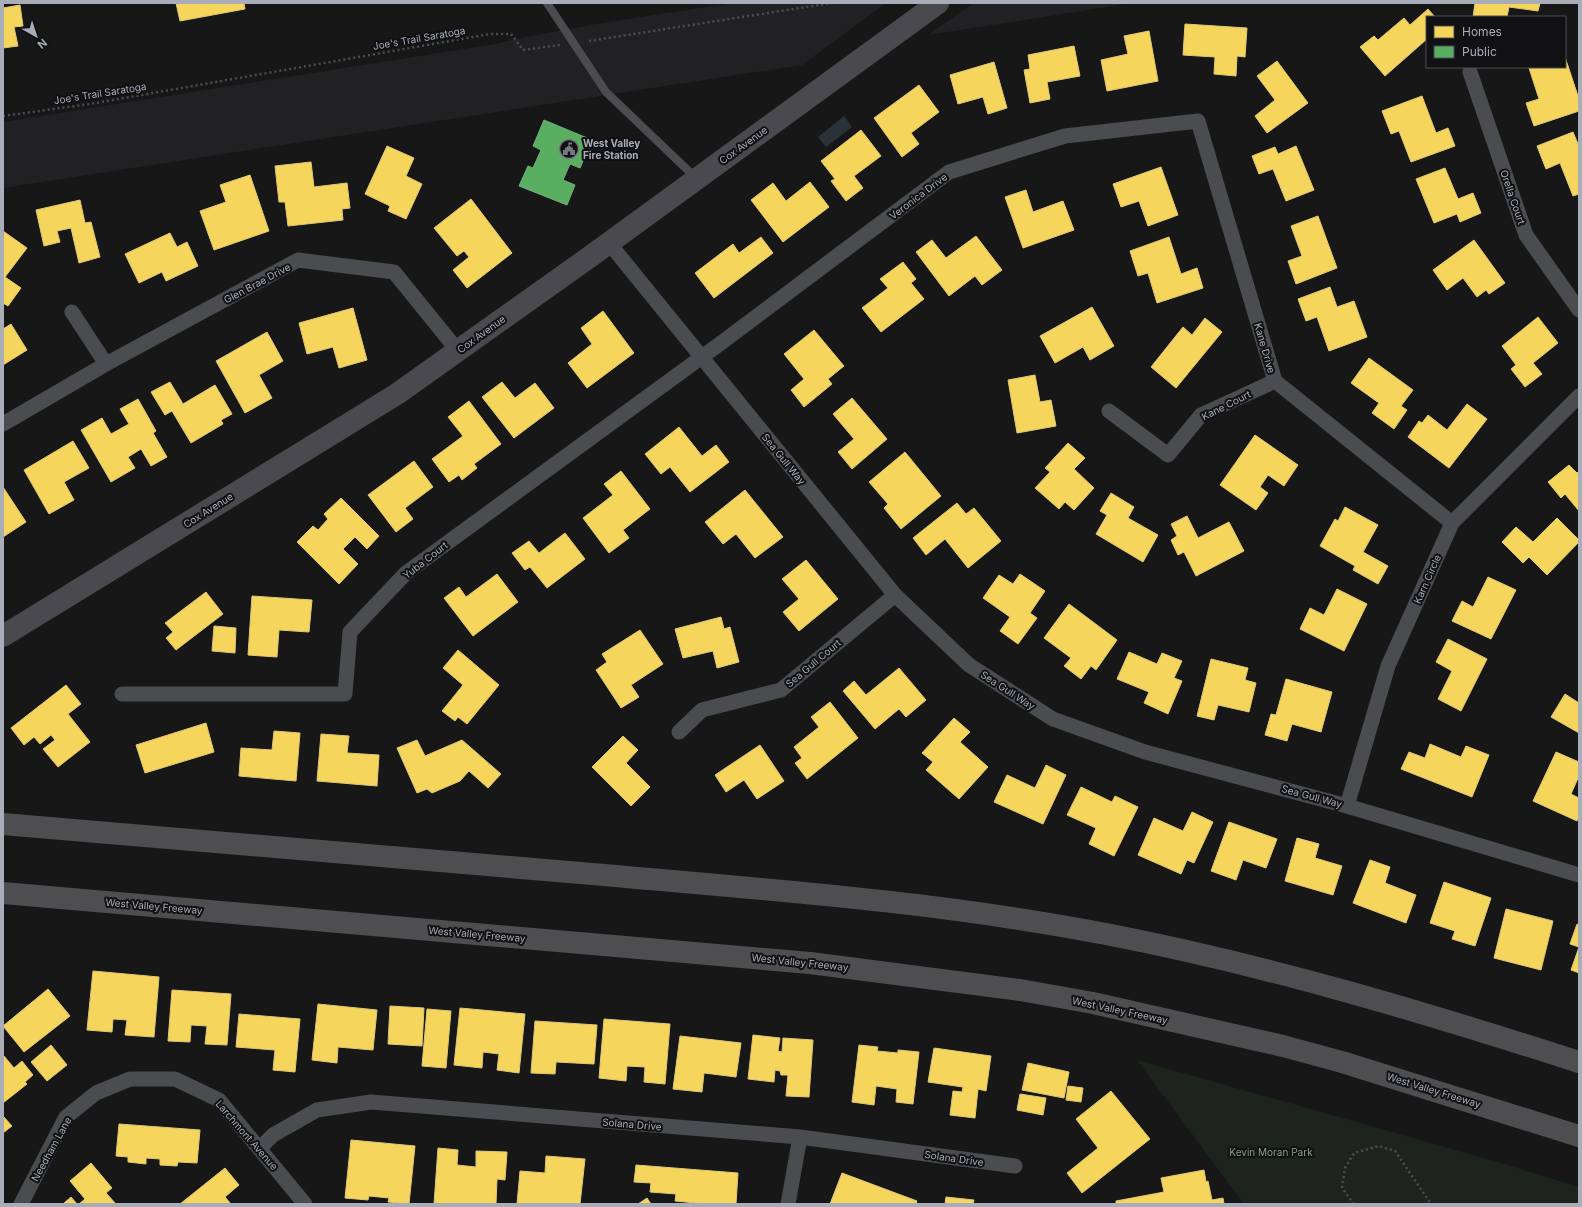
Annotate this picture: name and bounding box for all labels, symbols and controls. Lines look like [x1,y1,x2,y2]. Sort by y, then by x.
north arrow [16,16,56,56]
legend [1426,16,1566,68]
street label: Joe's Trail Saratoga [372,24,466,52]
text: Homes [1462,24,1502,39]
text: N [35,36,50,52]
text: Public [1462,44,1497,59]
street label: Joe's Trail Saratoga [53,80,147,106]
street label: Cox Avenue [717,123,770,166]
place label: West Valley Fire Station [583,137,640,161]
public building icon: West Valley Fire Station [558,138,580,160]
street label: Orella Court [1498,168,1528,226]
street label: Veronica Drive [887,170,949,222]
street label: Glen Brae Drive [222,260,293,306]
street label: Cox Avenue [455,312,508,355]
street label: Kane Drive [1252,321,1278,375]
street label: Kane Court [1200,387,1253,422]
street label: Sea Gull Way [760,431,808,487]
street label: Cox Avenue [181,490,235,530]
street label: Yuba Court [400,538,450,581]
street label: Karn Circle [1411,553,1443,605]
street label: Sea Gull Court [783,636,844,690]
street label: Sea Gull Way [979,668,1038,712]
street label: Sea Gull Way [1280,782,1344,810]
street label: West Valley Freeway [105,896,203,916]
street label: West Valley Freeway [428,924,526,944]
street label: West Valley Freeway [751,951,849,973]
street label: West Valley Freeway [1071,994,1169,1026]
street label: West Valley Freeway [1386,1070,1483,1110]
street label: Larchmont Avenue [213,1098,281,1172]
street label: Needham Lane [28,1115,74,1183]
street label: Solana Drive [602,1115,662,1133]
park label: Kevin Moran Park [1229,1146,1313,1158]
street label: Solana Drive [924,1148,985,1168]

